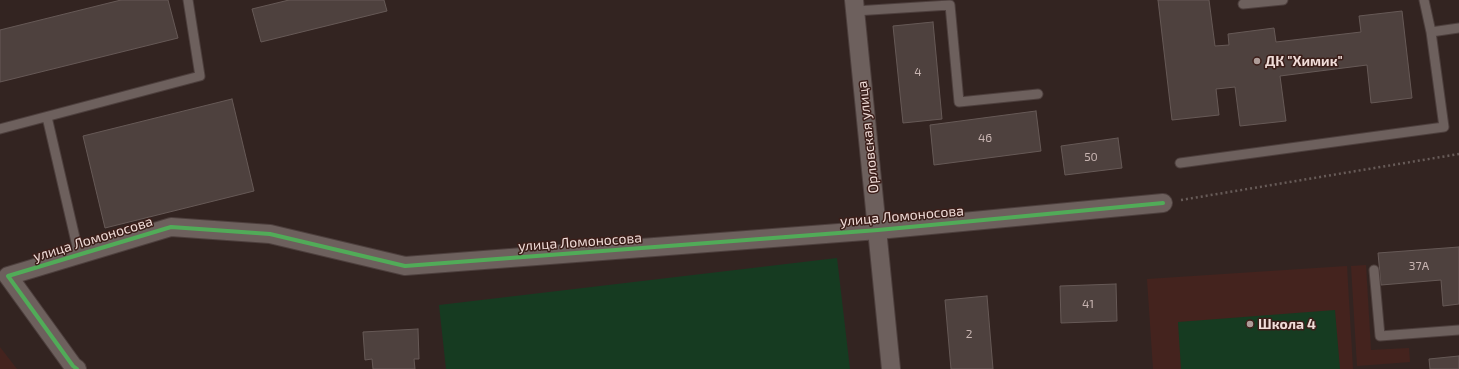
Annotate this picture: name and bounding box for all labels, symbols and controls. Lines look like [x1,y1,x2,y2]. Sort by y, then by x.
place label: ДК "Химик" [1265,53,1343,69]
marker: ДК "Химик" [1252,56,1262,66]
house number: 4 [914,65,922,79]
street label: Орловская улица [854,80,882,194]
house number: 46 [978,131,992,145]
house number: 50 [1084,150,1098,164]
street label: улица Ломоносова [839,202,965,230]
street label: улица Ломоносова [31,213,155,265]
street label: улица Ломоносова [517,229,643,255]
house number: 37А [1409,259,1429,273]
house number: 41 [1082,297,1094,311]
place label: Школа 4 [1258,316,1316,332]
marker: Школа 4 [1245,319,1255,329]
house number: 2 [966,327,972,341]

